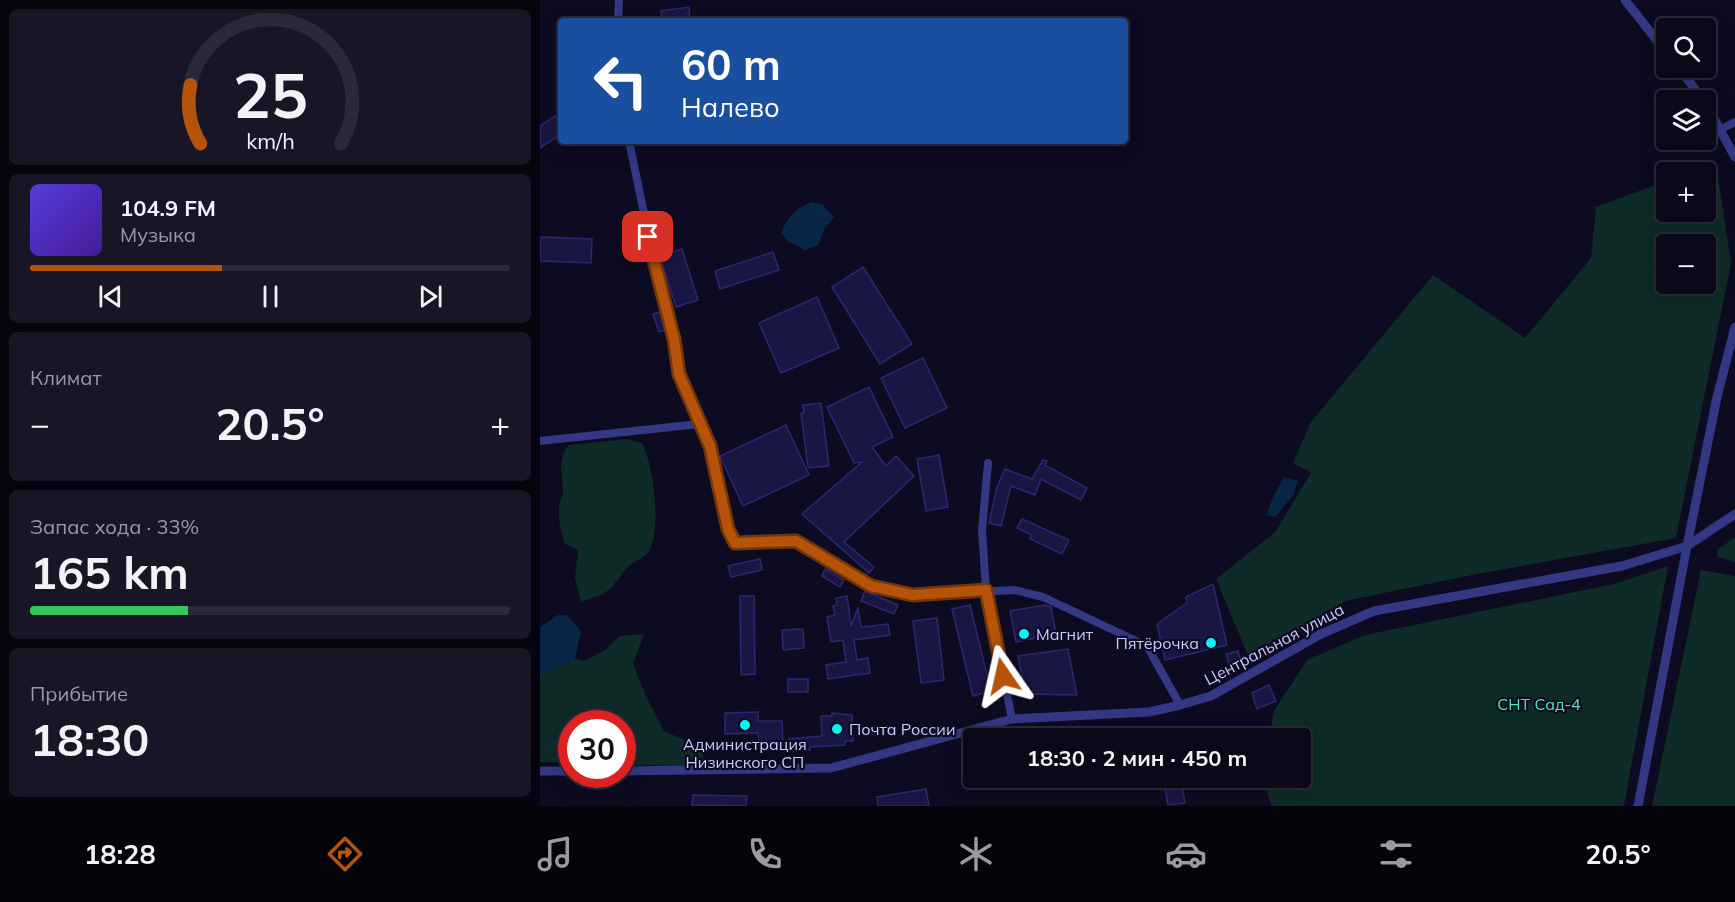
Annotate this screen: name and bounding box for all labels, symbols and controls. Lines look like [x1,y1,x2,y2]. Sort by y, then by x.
map controls [1656,18,1716,294]
button: search [1656,18,1716,78]
text: 60 m [681,38,781,91]
icon: left [582,42,660,120]
text: 25 [233,55,307,134]
text: Налево [681,90,780,124]
button: layers [1656,90,1716,150]
text: km/h [246,127,294,154]
button: + [1656,162,1716,222]
text: 104.9 FM [120,194,216,222]
pin [622,211,673,262]
icon: arrive [631,220,664,253]
text: Музыка [120,222,196,247]
button: − [1656,234,1716,294]
icon: previous [94,280,127,313]
icon: pause [254,280,287,313]
icon: next [414,280,447,313]
text: Климат [30,365,102,390]
text: 20.5° [215,395,325,451]
text: − [30,403,50,444]
text: + [490,403,510,444]
text: Запас хода · 33% [30,514,199,539]
text: 165 km [30,544,189,600]
street label: Центральная улица [1201,599,1347,689]
place label: Магнит [1036,624,1094,644]
marker: Магнит [1017,627,1031,641]
place label: Пятёрочка [1115,633,1199,653]
marker: Пятёрочка [1204,636,1218,650]
position arrow [971,644,1035,708]
text: Прибытие [30,681,128,706]
park label: СНТ Сад-4 [1497,694,1581,714]
speed limit sign: 30 [558,710,636,788]
text: 18:30 [30,711,149,767]
marker: Администрация Низинского СП [738,718,752,732]
place label: Почта России [849,719,955,739]
marker: Почта России [830,722,844,736]
place label: Администрация Низинского СП [683,734,807,772]
text: 18:30 · 2 мин · 450 m [1027,744,1247,772]
icon: directions [324,833,366,875]
icon: music [534,833,576,875]
icon: phone [744,833,786,875]
icon: climate [955,833,997,875]
icon: car [1165,833,1207,875]
icon: filters [1375,833,1417,875]
text: 18:28 [84,837,156,871]
text: 20.5° [1585,837,1651,871]

